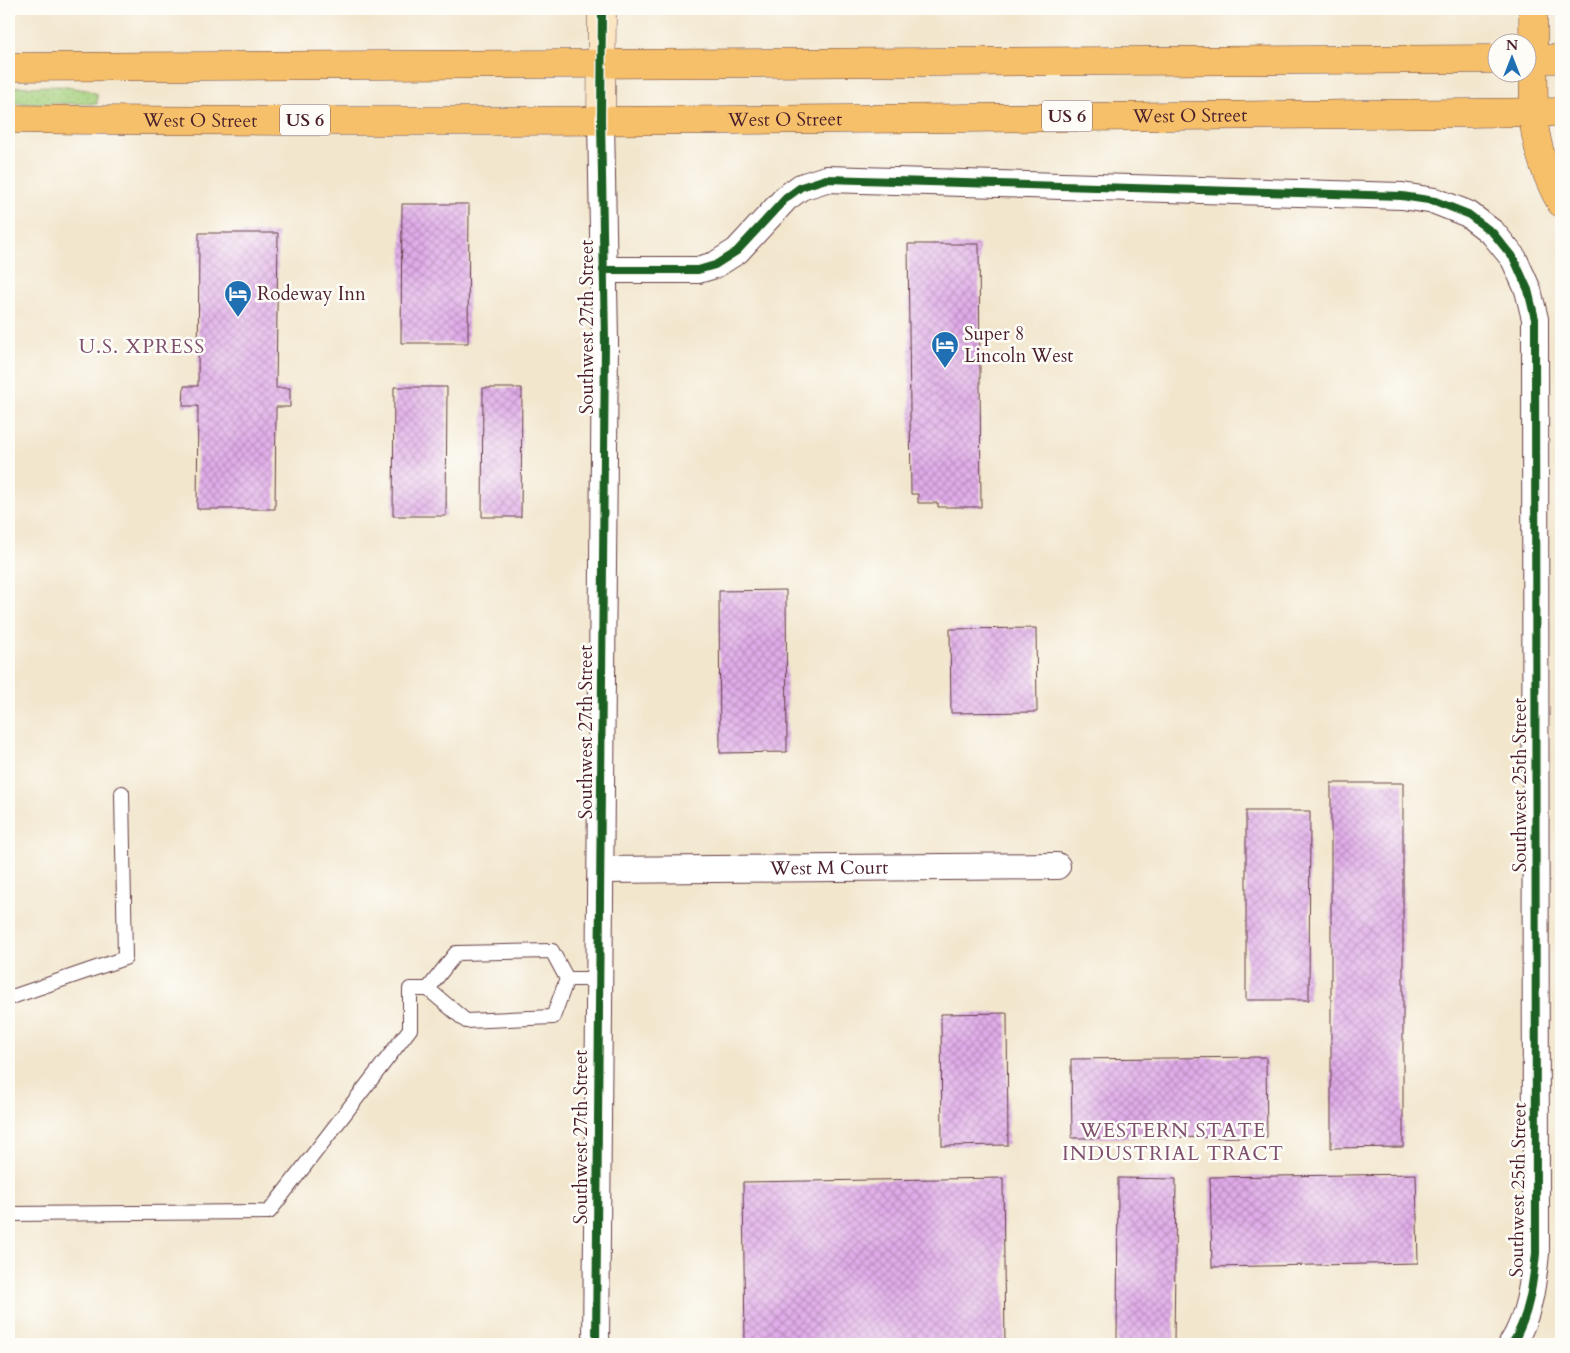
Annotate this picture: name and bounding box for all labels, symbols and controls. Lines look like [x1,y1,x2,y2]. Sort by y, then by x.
north arrow [1488,32,1538,82]
text: N [1506,36,1518,55]
road number: US 6 [1042,100,1092,132]
street label: West O Street [1132,102,1247,129]
road number: US 6 [280,104,330,136]
street label: West O Street [727,106,842,133]
street label: West O Street [142,107,257,134]
street label: Southwest 27th Street [574,240,600,414]
hotel icon: Rodeway Inn [223,279,253,318]
place label: Rodeway Inn [257,281,366,307]
place label: Super 8 Lincoln West [964,321,1073,369]
hotel icon: Super 8 Lincoln West [930,330,960,369]
district label: U.S. XPRESS [79,333,205,360]
street label: Southwest 27th Street [573,645,599,819]
street label: Southwest 25th Street [1507,698,1533,872]
street label: West M Court [769,854,888,882]
street label: Southwest 27th Street [568,1050,594,1224]
street label: Southwest 25th Street [1503,1102,1533,1278]
district label: WESTERN STATE INDUSTRIAL TRACT [1062,1117,1284,1167]

